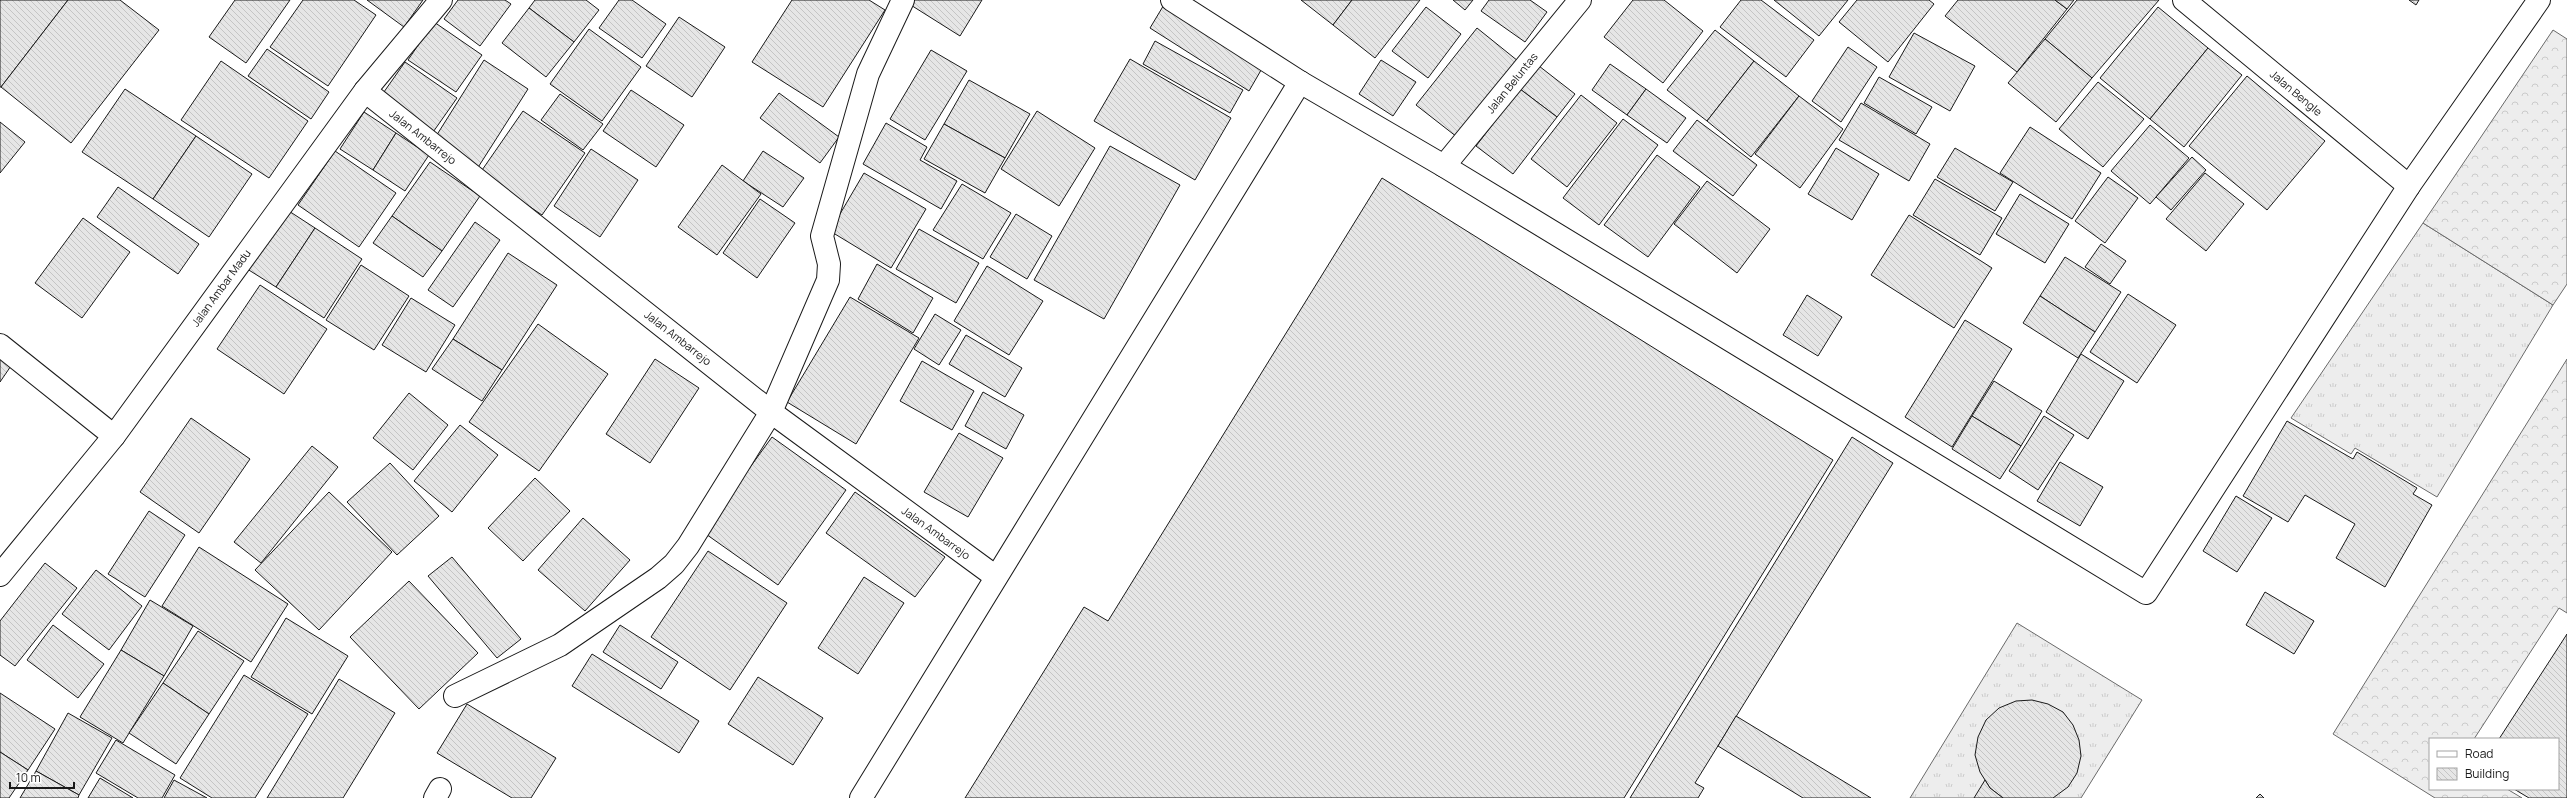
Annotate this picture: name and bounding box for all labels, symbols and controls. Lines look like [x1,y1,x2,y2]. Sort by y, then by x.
street label: Jalan Beluntas [1483,49,1541,116]
street label: Jalan Bengle [2267,66,2326,119]
street label: Jalan Ambarrejo [387,106,460,168]
street label: Jalan Ambar Madu [187,246,254,329]
street label: Jalan Ambarrejo [642,307,715,369]
street label: Jalan Ambarrejo [899,503,974,563]
legend [2429,738,2559,790]
text: Road [2465,745,2493,762]
scale bar [10,764,74,790]
text: Building [2465,765,2509,782]
text: 10 m [16,769,41,786]

